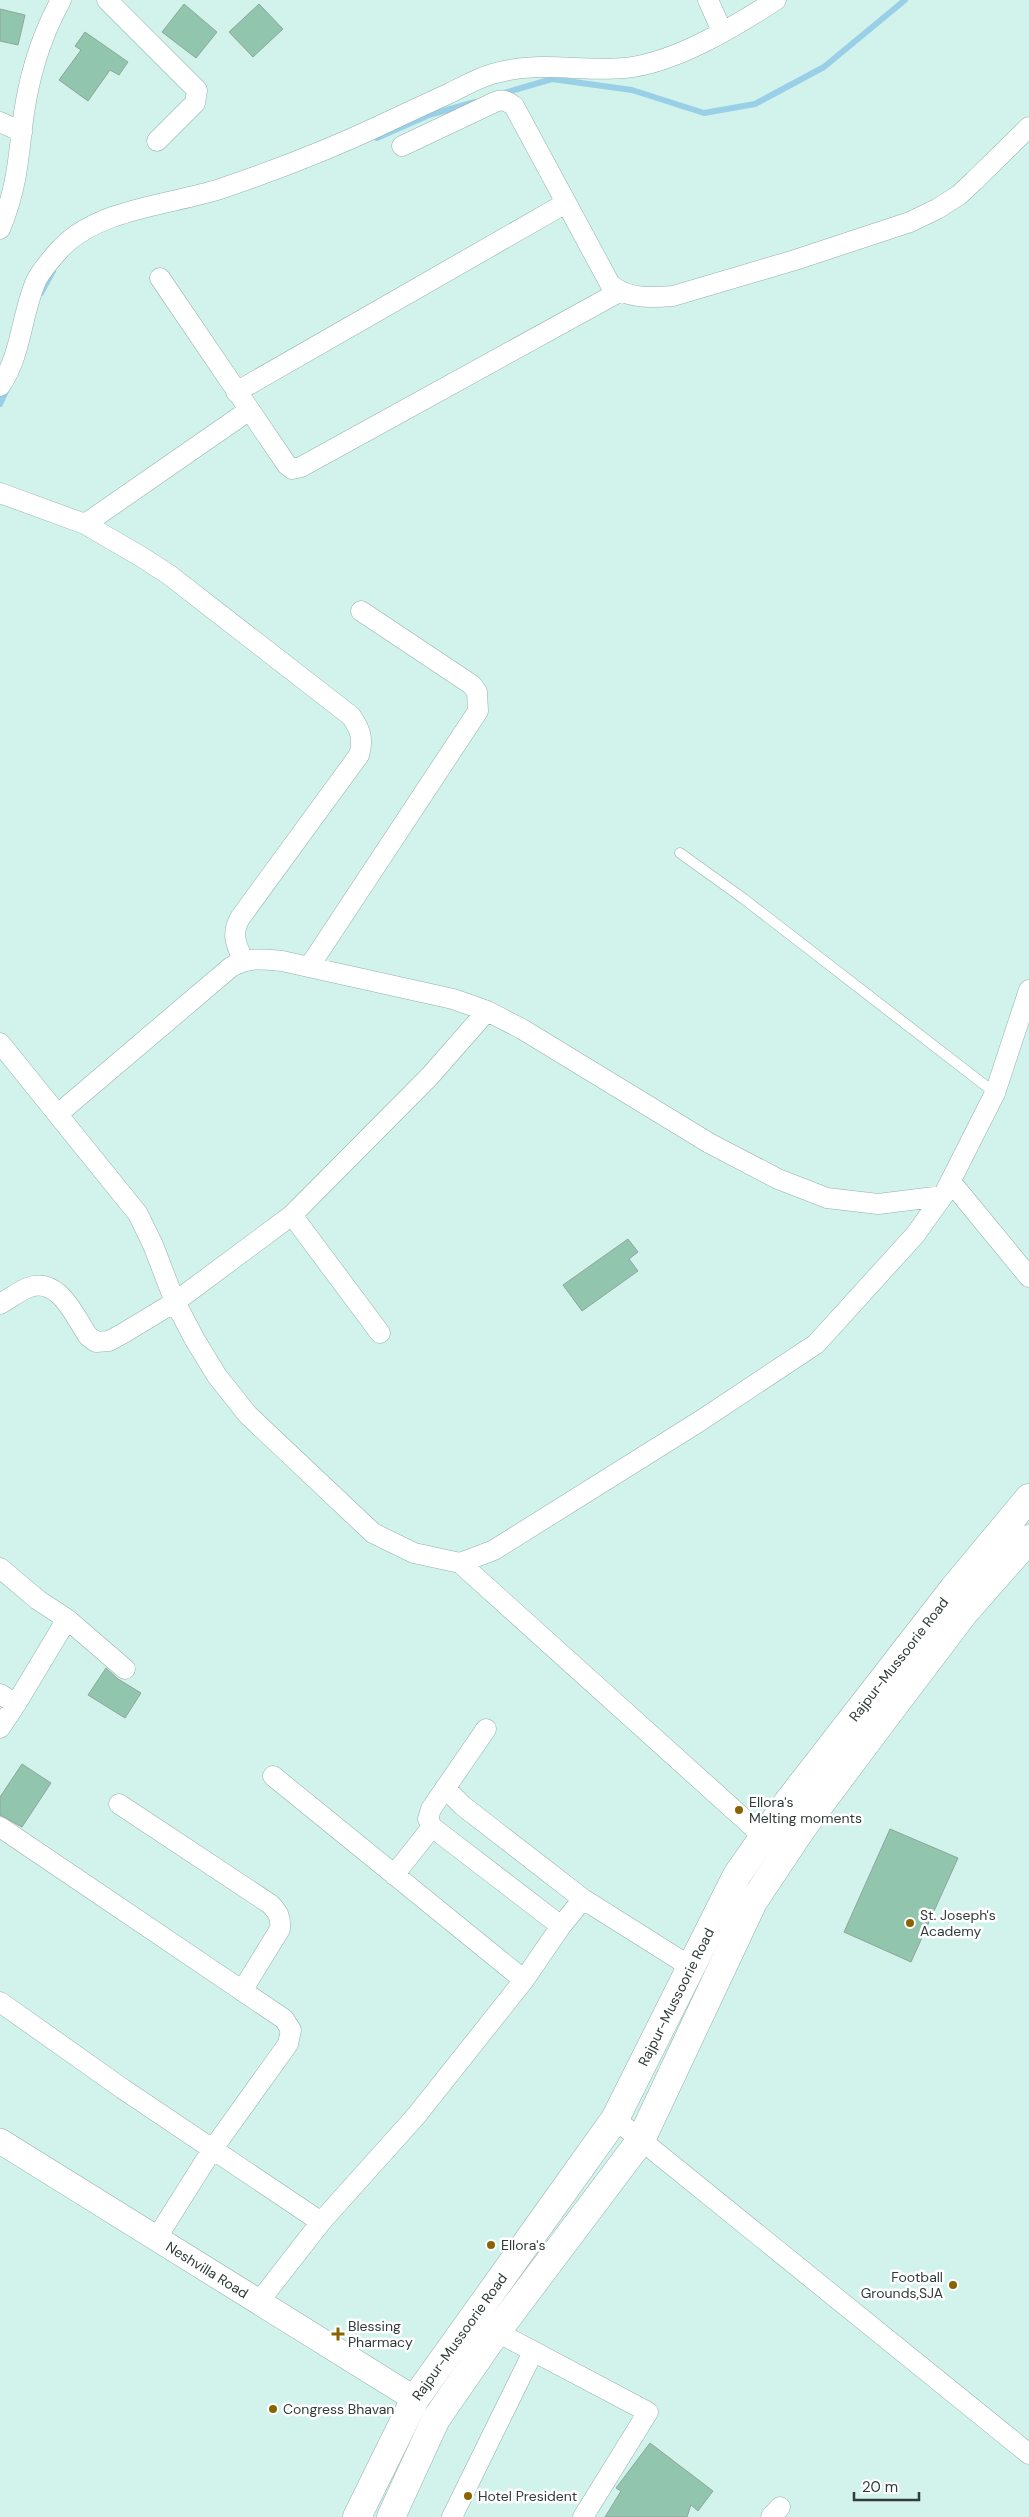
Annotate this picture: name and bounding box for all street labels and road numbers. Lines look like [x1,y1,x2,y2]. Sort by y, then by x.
street label: Rajpur-Mussoorie Road [845,1594,952,1725]
street label: Rajpur-Mussoorie Road [634,1925,718,2069]
street label: Neshvilla Road [163,2237,252,2302]
street label: Rajpur-Mussoorie Road [408,2270,511,2404]

